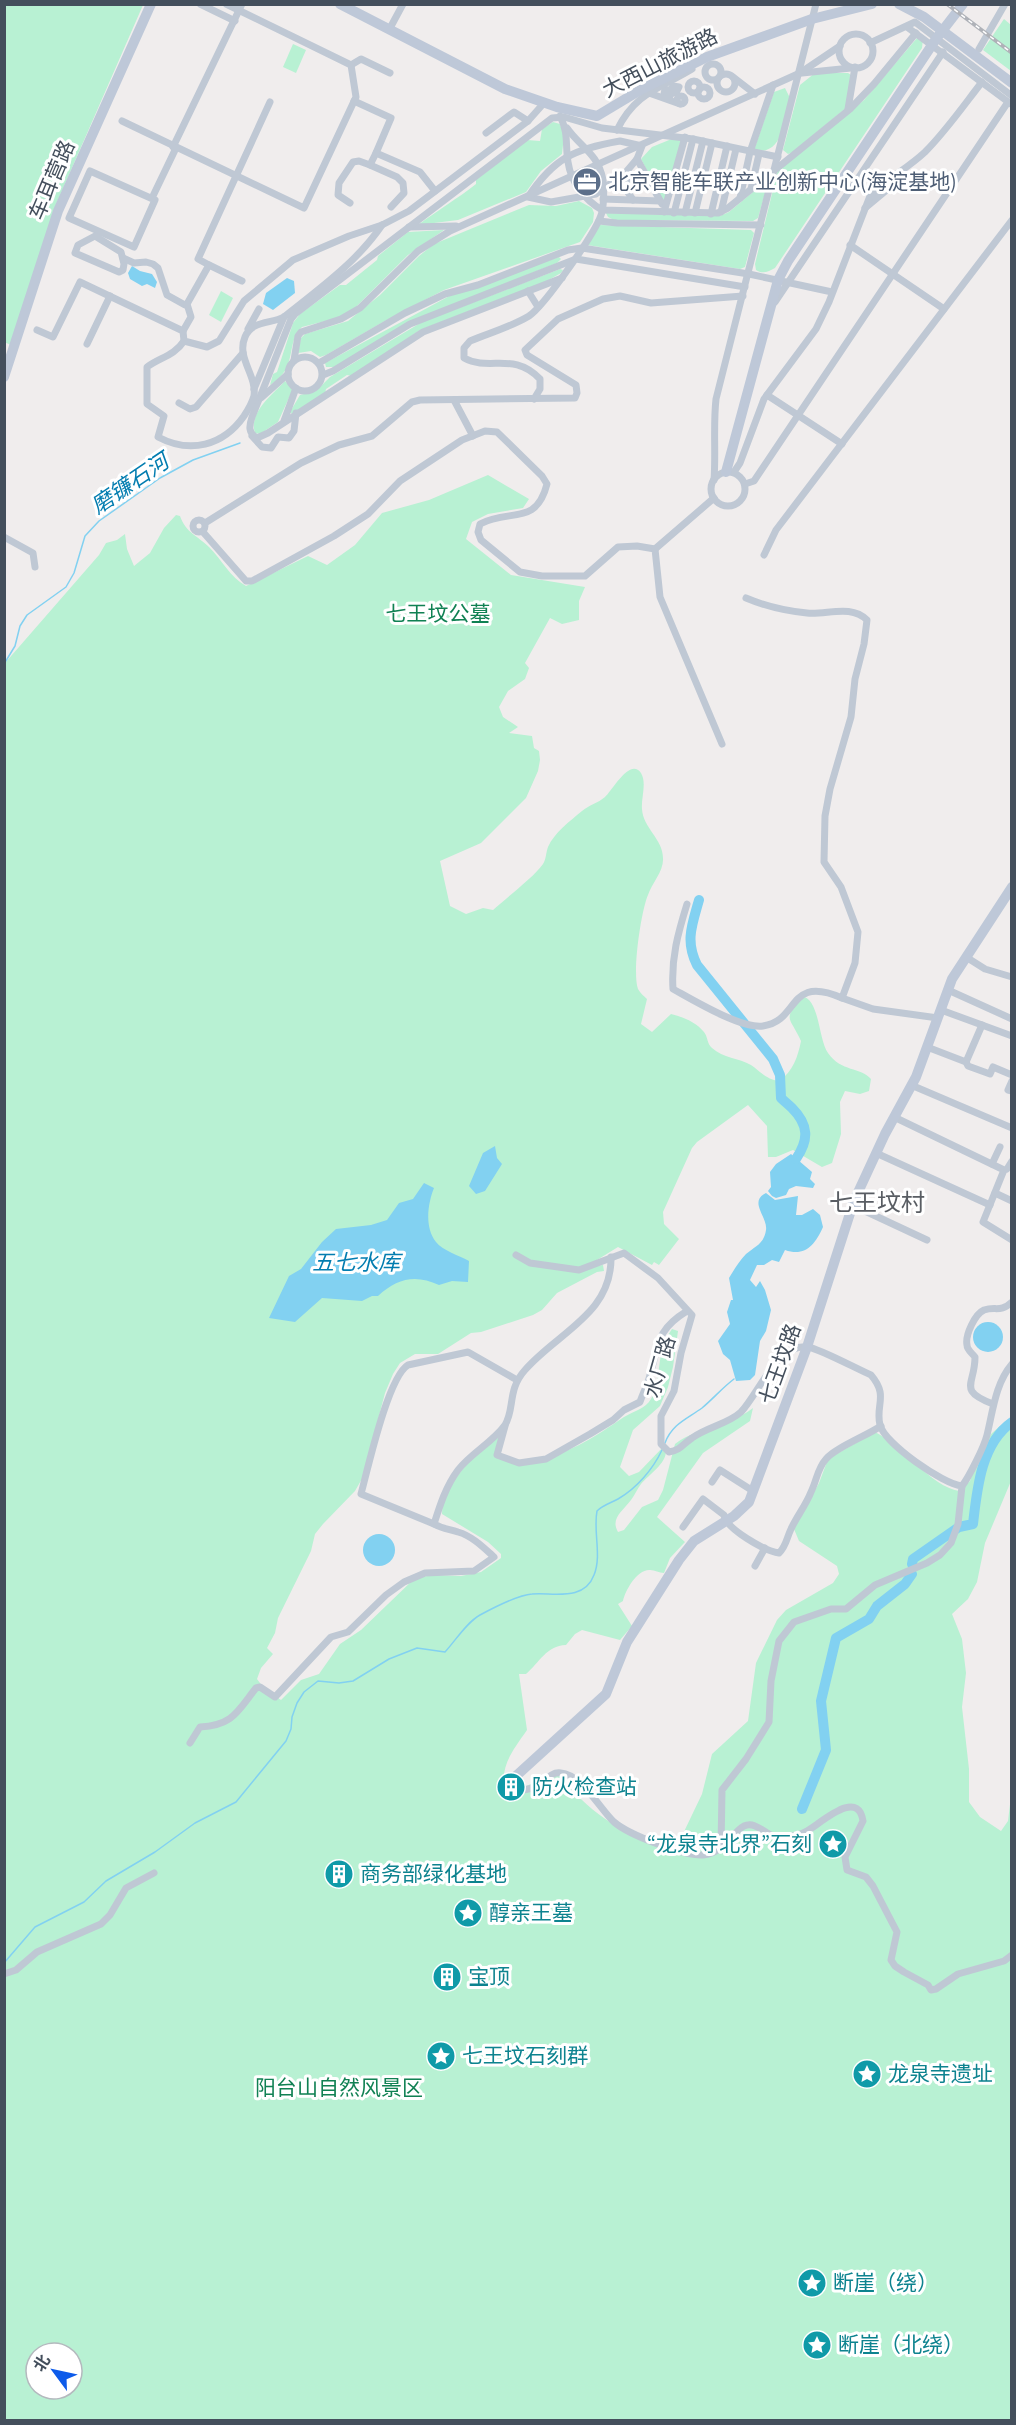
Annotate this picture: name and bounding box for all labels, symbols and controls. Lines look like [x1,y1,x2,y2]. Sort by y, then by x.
street label: 大西山旅游路 [597,21,723,105]
street label: 车耳营路 [22,135,82,225]
office icon: 北京智能车联产业创新中心(海淀基地) [571,166,603,198]
place label: 北京智能车联产业创新中心(海淀基地) [608,167,957,197]
water label: 磨镰石河 [85,444,179,522]
park label: 七王坟公墓 [386,599,491,629]
district label: 七王坟村 [829,1186,925,1221]
water label: 五七水库 [312,1247,404,1279]
street label: 七王坟路 [752,1319,808,1409]
street label: 水厂路 [637,1333,683,1401]
building icon: 防火检查站 [495,1771,527,1803]
place label: 防火检查站 [532,1772,637,1802]
place icon: “龙泉寺北界”石刻 [817,1828,849,1860]
place label: “龙泉寺北界”石刻 [647,1829,812,1859]
building icon: 商务部绿化基地 [323,1858,355,1890]
place label: 商务部绿化基地 [360,1859,507,1889]
place icon: 醇亲王墓 [452,1897,484,1929]
place label: 醇亲王墓 [489,1898,573,1928]
building icon: 宝顶 [431,1961,463,1993]
place label: 宝顶 [468,1962,510,1992]
place icon: 七王坟石刻群 [425,2040,457,2072]
place label: 七王坟石刻群 [462,2041,588,2071]
place icon: 龙泉寺遗址 [851,2058,883,2090]
place label: 龙泉寺遗址 [888,2059,993,2089]
park label: 阳台山自然风景区 [255,2073,423,2103]
place icon: 断崖（绕） [796,2267,828,2299]
place label: 断崖（绕） [833,2268,938,2298]
place icon: 断崖（北绕） [801,2329,833,2361]
place label: 断崖（北绕） [838,2330,964,2360]
north arrow [24,2341,84,2401]
text: 北 [29,2351,56,2376]

